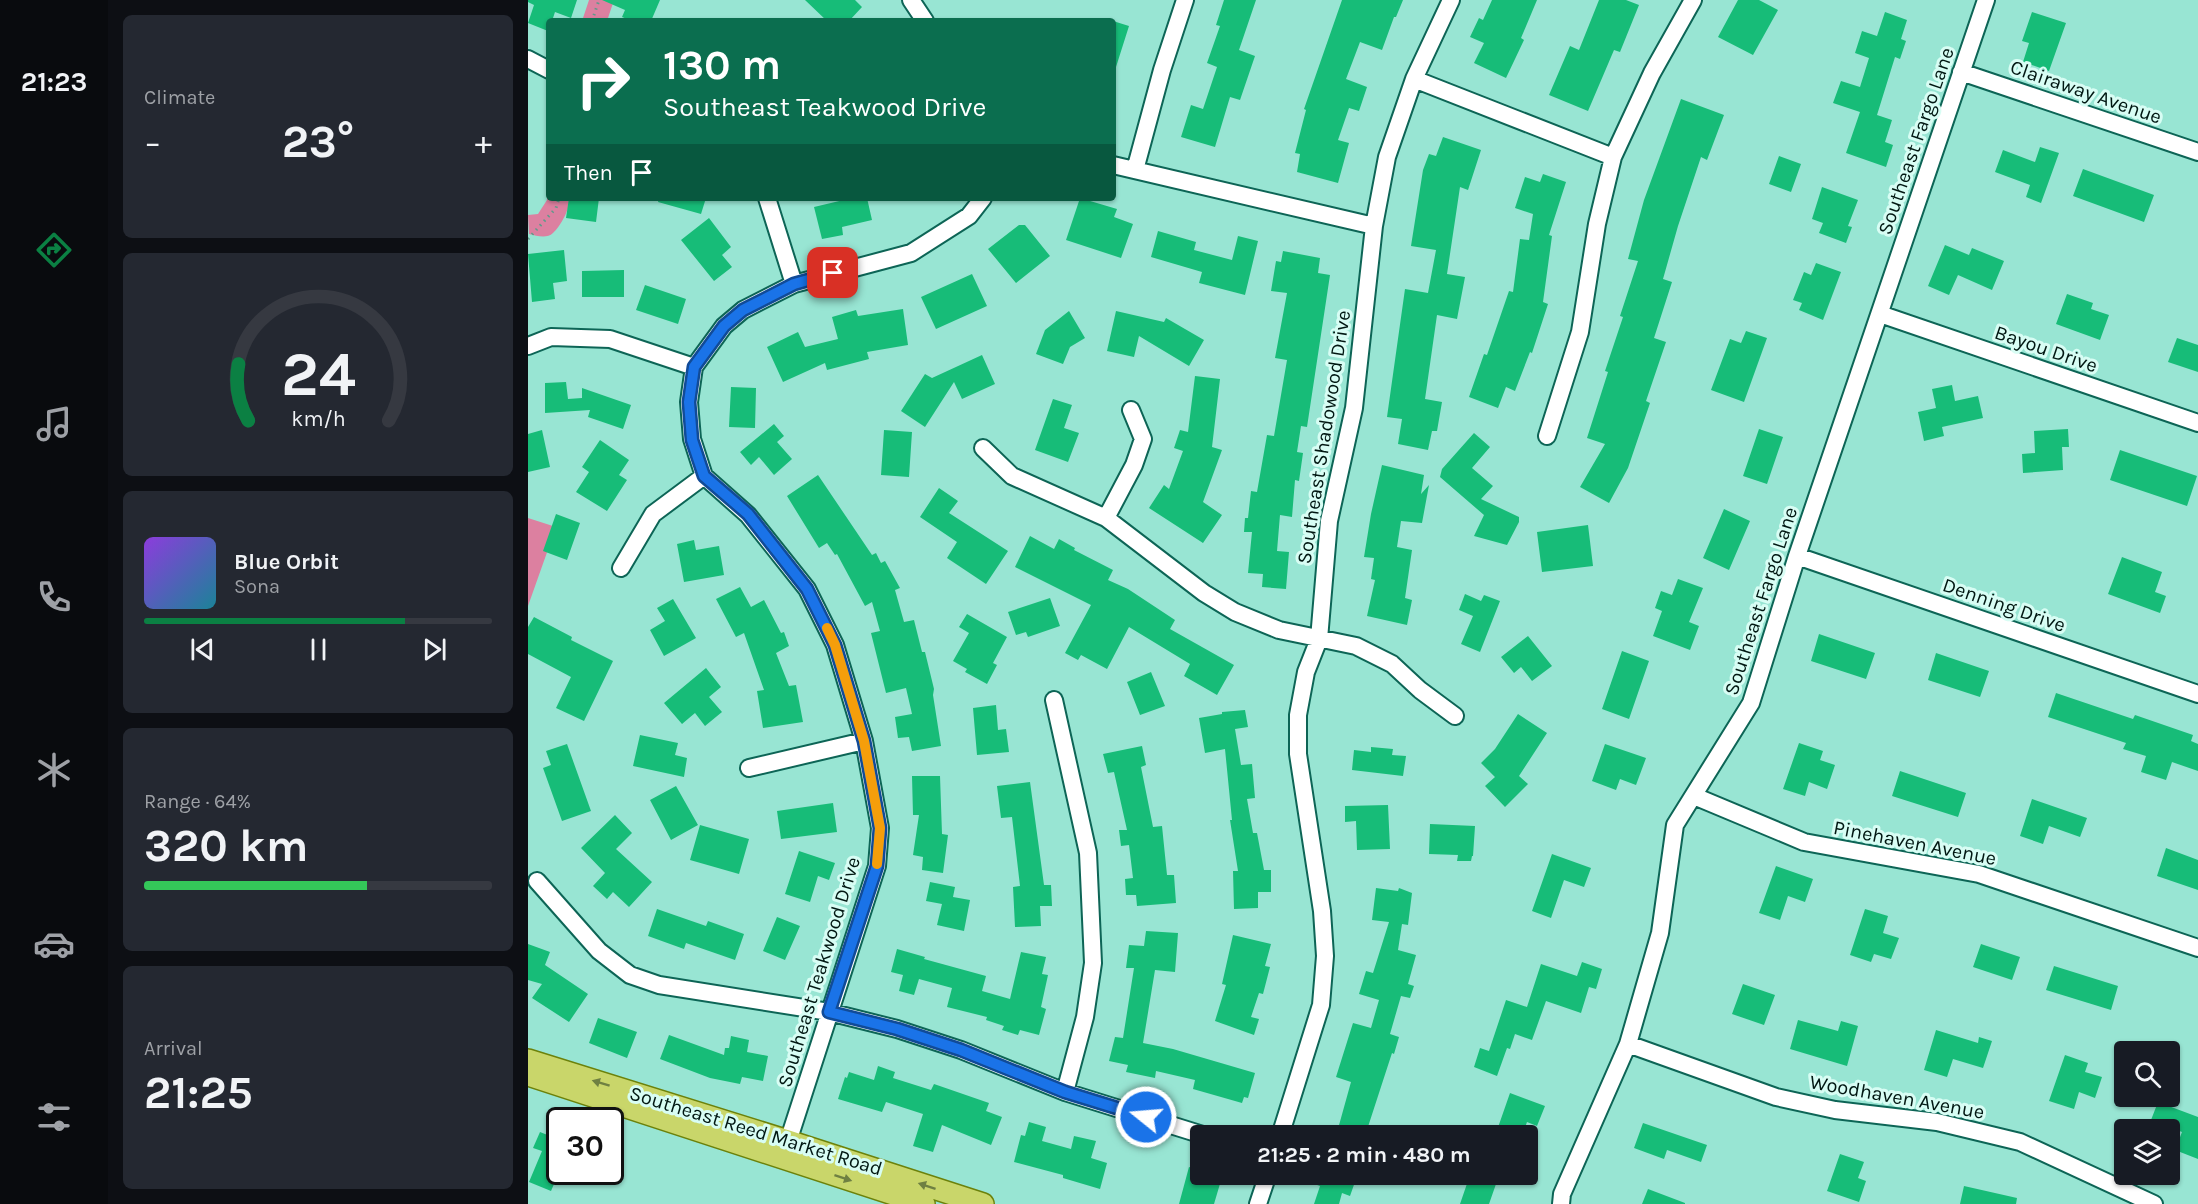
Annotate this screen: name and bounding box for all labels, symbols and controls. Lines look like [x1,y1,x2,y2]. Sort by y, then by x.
text: 130 m [663,40,781,90]
icon: right [564,42,642,120]
street label: Southeast Fargo Lane [1873,44,1959,238]
street label: Clairaway Avenue [2007,55,2165,129]
text: 21:23 [21,66,87,98]
text: Climate [144,86,215,109]
text: Southeast Teakwood Drive [663,91,986,123]
text: 23° [282,116,354,168]
text: − [144,123,161,161]
text: + [475,123,492,161]
icon: arrive [625,156,658,189]
text: Then [564,160,613,186]
icon: directions [33,229,75,271]
pin [807,247,858,298]
icon: arrive [816,256,849,289]
street label: Southeast Shadowood Drive [1293,309,1355,565]
street label: Bayou Drive [1992,321,2100,377]
text: 24 [281,338,355,411]
icon: music [33,403,75,445]
text: km/h [291,407,345,432]
street label: Southeast Fargo Lane [1720,504,1802,698]
text: Blue Orbit [234,549,339,575]
street label: Denning Drive [1940,573,2068,637]
text: Sona [234,575,280,598]
icon: phone [33,576,75,618]
icon: previous [186,633,219,666]
icon: pause [302,633,335,666]
icon: next [418,633,451,666]
icon: climate [33,749,75,791]
text: Range · 64% [144,790,251,813]
street label: Pinehaven Avenue [1832,816,1998,870]
text: 320 km [144,820,308,872]
street label: Southeast Teakwood Drive [773,854,865,1090]
icon: car [33,923,75,965]
text: Arrival [144,1037,203,1060]
map controls [2114,1041,2180,1185]
button: search [2114,1041,2180,1107]
text: 21:25 [144,1067,253,1119]
street label: Woodhaven Avenue [1808,1070,1986,1124]
one-way arrow [592,1078,610,1087]
street label: Southeast Reed Market Road [627,1082,885,1180]
position arrow [1114,1085,1178,1149]
icon: filters [33,1096,75,1138]
speed limit sign: 30 [546,1107,624,1185]
button: layers [2114,1119,2180,1185]
text: 21:25 · 2 min · 480 m [1257,1142,1471,1168]
one-way arrow [834,1174,852,1183]
one-way arrow [918,1181,936,1190]

